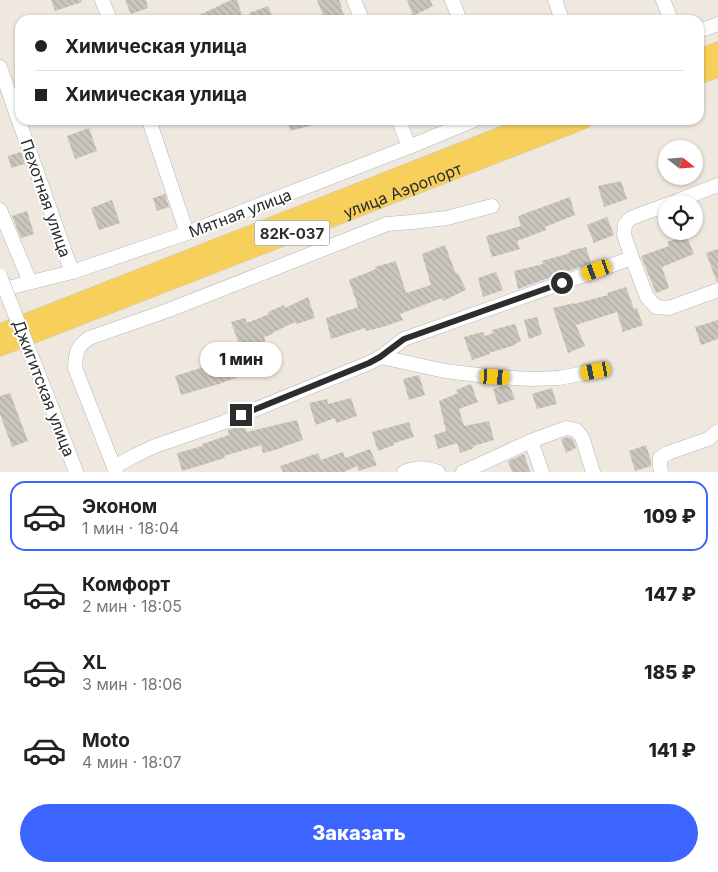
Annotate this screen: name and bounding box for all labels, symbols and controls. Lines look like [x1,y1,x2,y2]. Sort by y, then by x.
text: Химическая улица [65,35,247,58]
text: Химическая улица [65,83,247,106]
street label: Пехотная улица [16,136,76,260]
north arrow [658,140,702,185]
map controls [658,140,703,240]
street label: улица Аэропорт [340,158,465,222]
street label: Мятная улица [186,184,294,242]
button: locate [658,195,703,240]
road number: 82К-037 [254,220,330,246]
car [580,258,613,282]
route start [551,272,573,294]
street label: Джигитская улица [9,317,79,459]
callout: 1 мин [200,342,282,378]
text: 1 мин [219,349,263,369]
car [579,361,612,381]
car [479,369,510,385]
route end [230,404,252,426]
icon: car [22,494,67,539]
text: Эконом [82,495,157,518]
text: 109 ₽ [643,505,696,528]
text: 1 мин · 18:04 [82,518,179,538]
icon: car [22,572,67,617]
text: Комфорт [82,573,170,596]
text: 147 ₽ [645,583,696,606]
text: 2 мин · 18:05 [82,596,182,616]
icon: car [22,650,67,695]
text: XL [82,651,107,674]
text: 185 ₽ [644,661,696,684]
text: 3 мин · 18:06 [82,674,182,694]
icon: car [22,728,67,773]
text: Moto [82,729,130,752]
text: 141 ₽ [648,739,696,762]
text: 4 мин · 18:07 [82,752,182,772]
button: Заказать [20,804,698,862]

